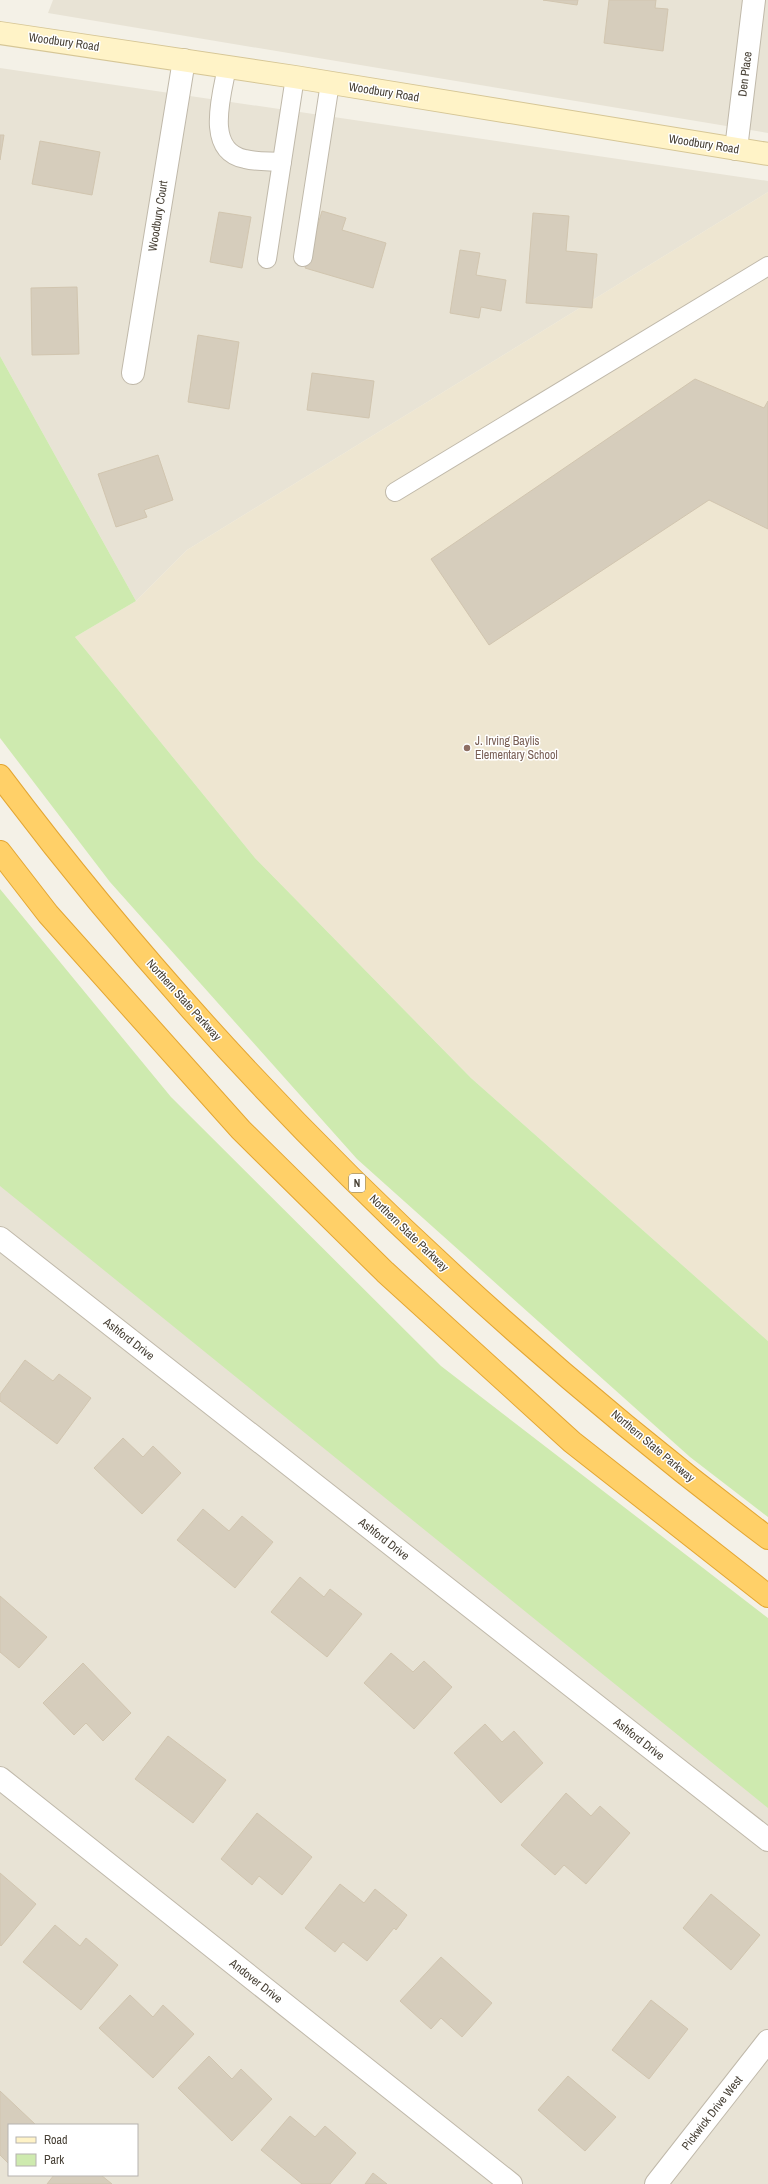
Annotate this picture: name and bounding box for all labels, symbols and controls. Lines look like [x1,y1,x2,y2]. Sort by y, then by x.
street label: Woodbury Road [28,29,100,55]
street label: Den Place [734,50,756,98]
street label: Woodbury Road [348,79,420,105]
street label: Woodbury Road [668,131,740,157]
street label: Woodbury Court [145,179,172,253]
place label: J. Irving Baylis Elementary School [475,733,558,763]
marker: J. Irving Baylis Elementary School [462,743,472,753]
street label: Northern State Parkway [143,956,225,1044]
road number: N [349,1174,365,1192]
street label: Northern State Parkway [366,1191,452,1275]
street label: Ashford Drive [100,1314,158,1364]
street label: Northern State Parkway [608,1406,698,1486]
street label: Ashford Drive [355,1514,413,1564]
street label: Ashford Drive [610,1714,668,1764]
street label: Andover Drive [226,1955,286,2007]
street label: Pickwick Drive West [678,2072,746,2153]
legend [8,2124,138,2176]
text: Road [44,2132,68,2148]
text: Park [44,2152,64,2168]

